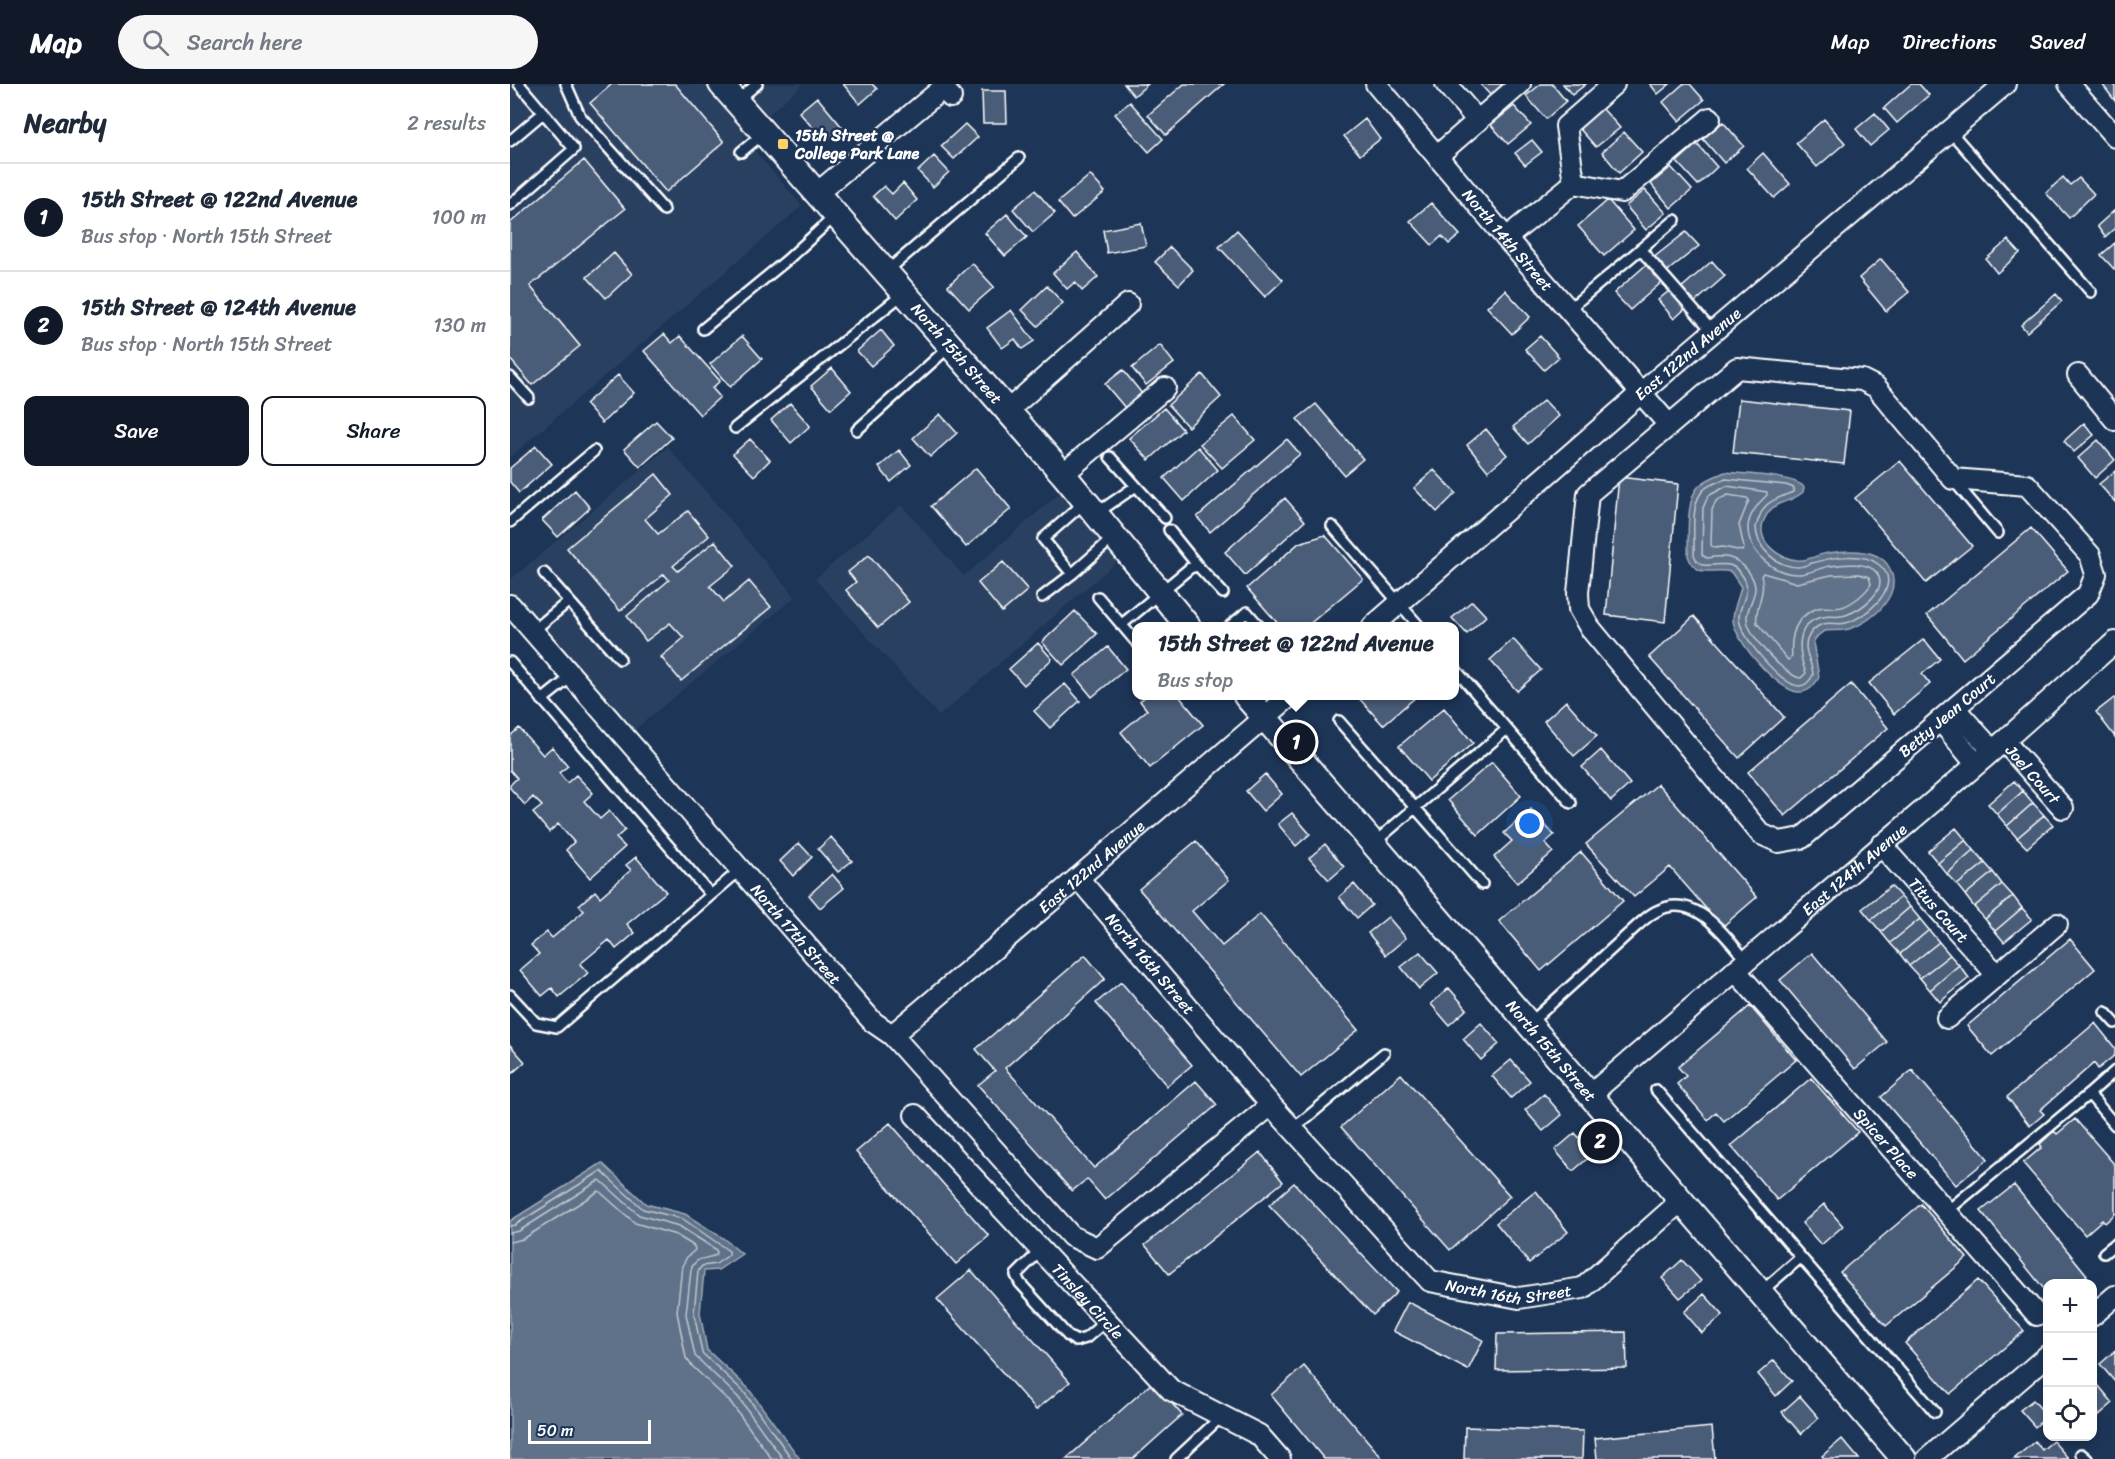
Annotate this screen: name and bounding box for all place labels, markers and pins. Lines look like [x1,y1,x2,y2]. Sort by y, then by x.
place label: 15th Street @ College Park Lane [794,121,919,168]
marker: 15th Street @ College Park Lane [776,137,790,151]
pin: 1 [1276,720,1316,764]
pin: 2 [1580,1118,1620,1164]

